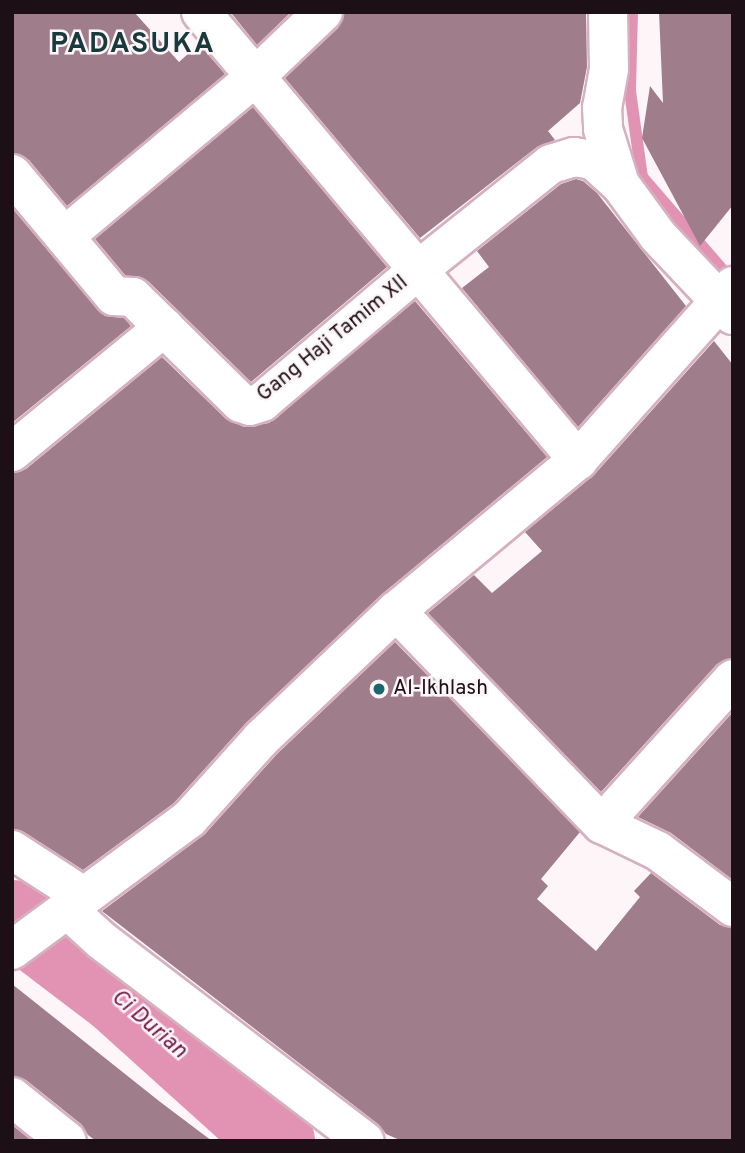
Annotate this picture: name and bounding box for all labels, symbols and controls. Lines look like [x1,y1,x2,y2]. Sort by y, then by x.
district label: PADASUKA [51,28,215,62]
street label: Gang Haji Tamim XII [252,270,414,408]
place label: Al-Ikhlash [393,676,488,702]
marker: Al-Ikhlash [371,681,387,697]
water label: Ci Durian [104,985,192,1065]

